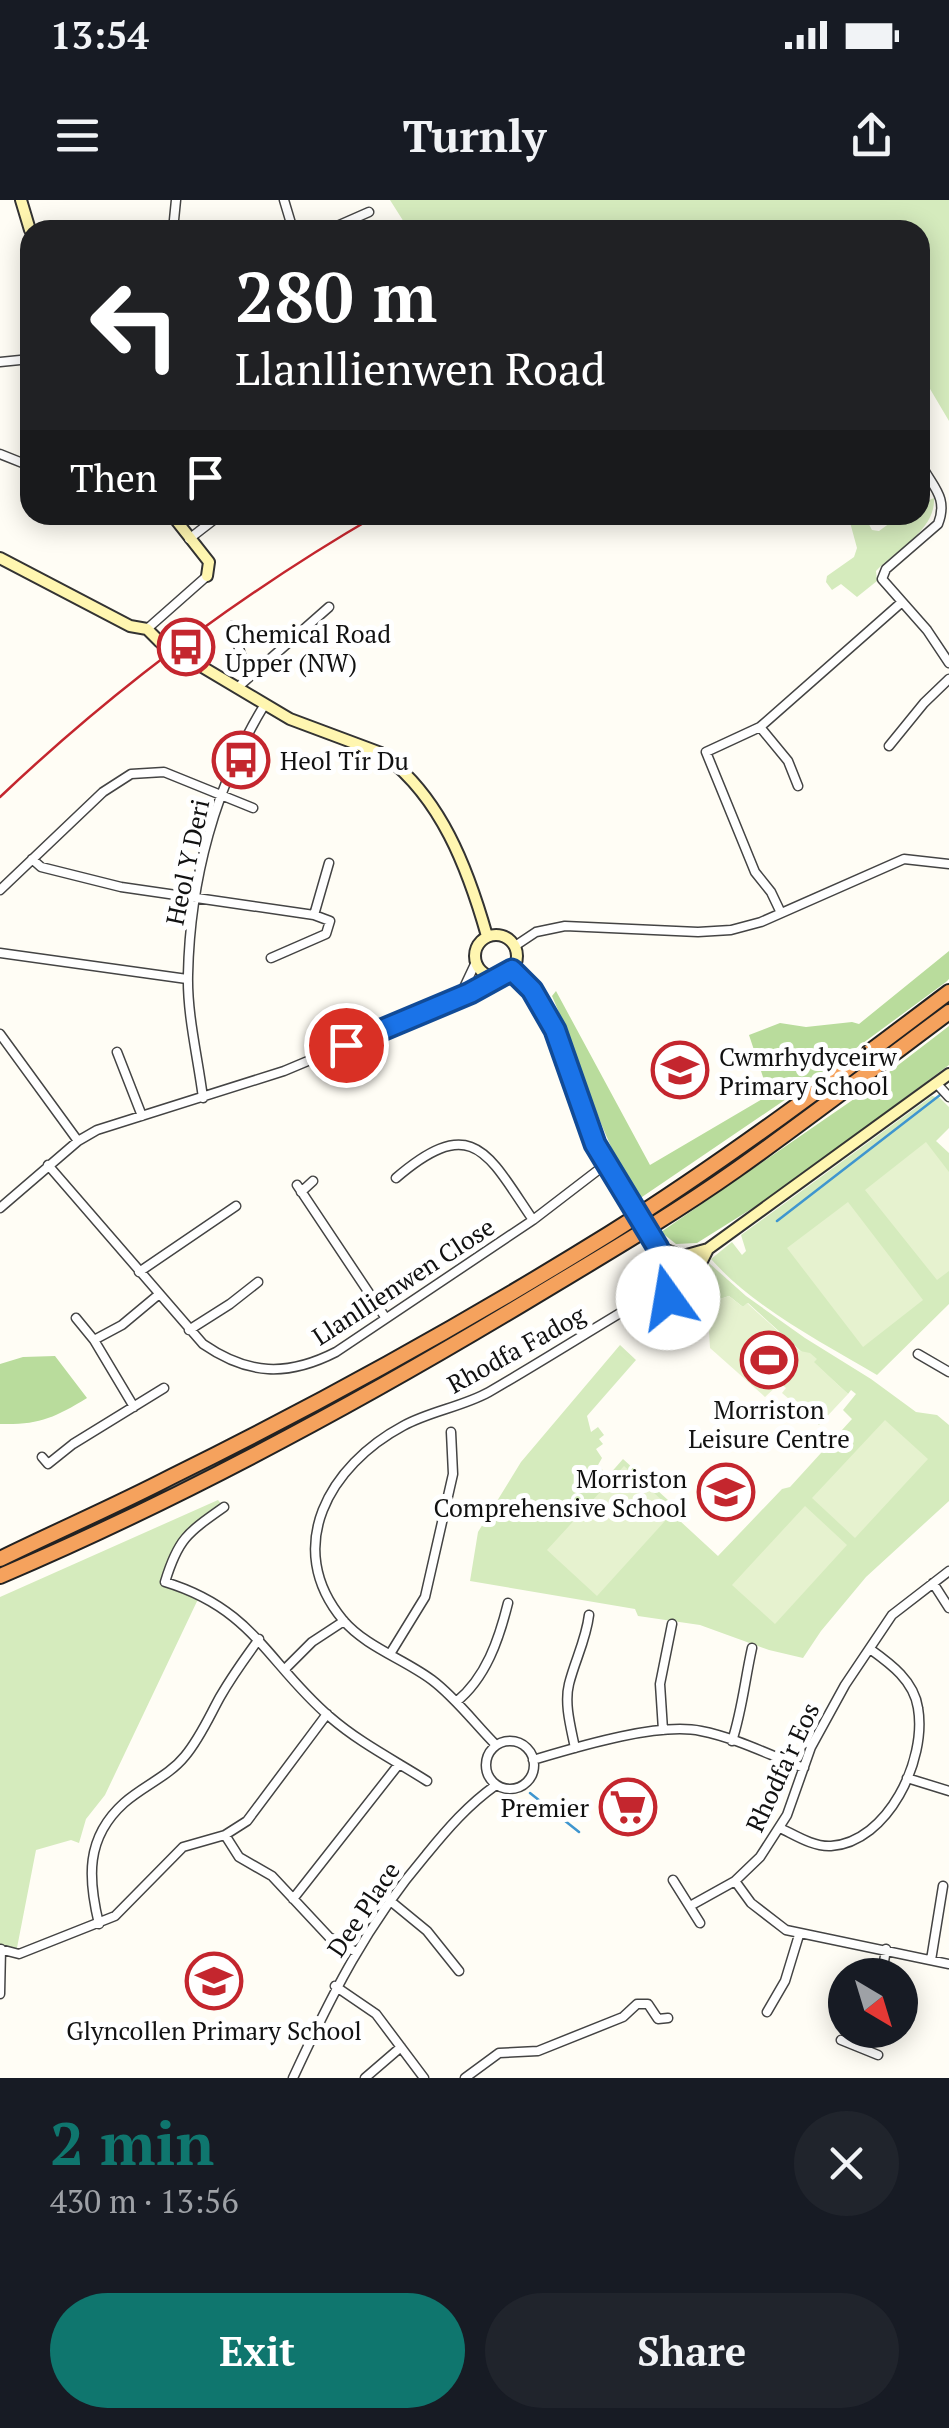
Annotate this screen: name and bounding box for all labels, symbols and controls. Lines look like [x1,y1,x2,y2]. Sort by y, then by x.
text: 13:54 [50,10,149,60]
text: Turnly [403,105,546,165]
icon: menu [50,108,105,163]
icon: share [844,108,899,163]
text: 280 m [235,249,437,342]
icon: left [70,260,200,390]
text: Llanllienwen Road [235,338,606,398]
icon: arrive [178,450,233,505]
text: Then [70,453,158,503]
bus stop icon: Chemical Road Upper (NW) [156,617,216,677]
place label: Chemical Road Upper (NW) [225,617,391,679]
bus stop icon: Heol Tir Du [211,730,271,790]
place label: Heol Tir Du [280,744,409,777]
street label: Heol Y Deri [158,796,216,928]
pin [304,1003,389,1088]
icon: arrive [319,1018,374,1073]
school or university icon: Cwmrhydyceirw Primary School [650,1040,710,1100]
place label: Cwmrhydyceirw Primary School [719,1040,897,1102]
street label: Llanllienwen Close [306,1210,500,1352]
position arrow [616,1246,720,1350]
street label: Rhodfa Fadog [441,1297,591,1400]
sports icon: Morriston Leisure Centre [739,1330,799,1390]
place label: Morriston Leisure Centre [688,1393,850,1455]
place label: Morriston Comprehensive School [434,1462,687,1524]
school or university icon: Morriston Comprehensive School [696,1462,756,1522]
street label: Rhodfa'r Eos [738,1697,826,1837]
supermarket icon: Premier [598,1777,658,1837]
place label: Premier [501,1791,589,1824]
street label: Dee Place [319,1855,407,1963]
school or university icon: Glyncollen Primary School [184,1951,244,2011]
north arrow [828,1958,918,2048]
map controls [828,1958,918,2048]
place label: Glyncollen Primary School [66,2014,362,2047]
text: 2 min [50,2103,214,2182]
button: close [794,2111,899,2216]
text: 430 m · 13:56 [50,2180,238,2222]
button: Exit [50,2293,465,2408]
button: Share [485,2293,899,2408]

